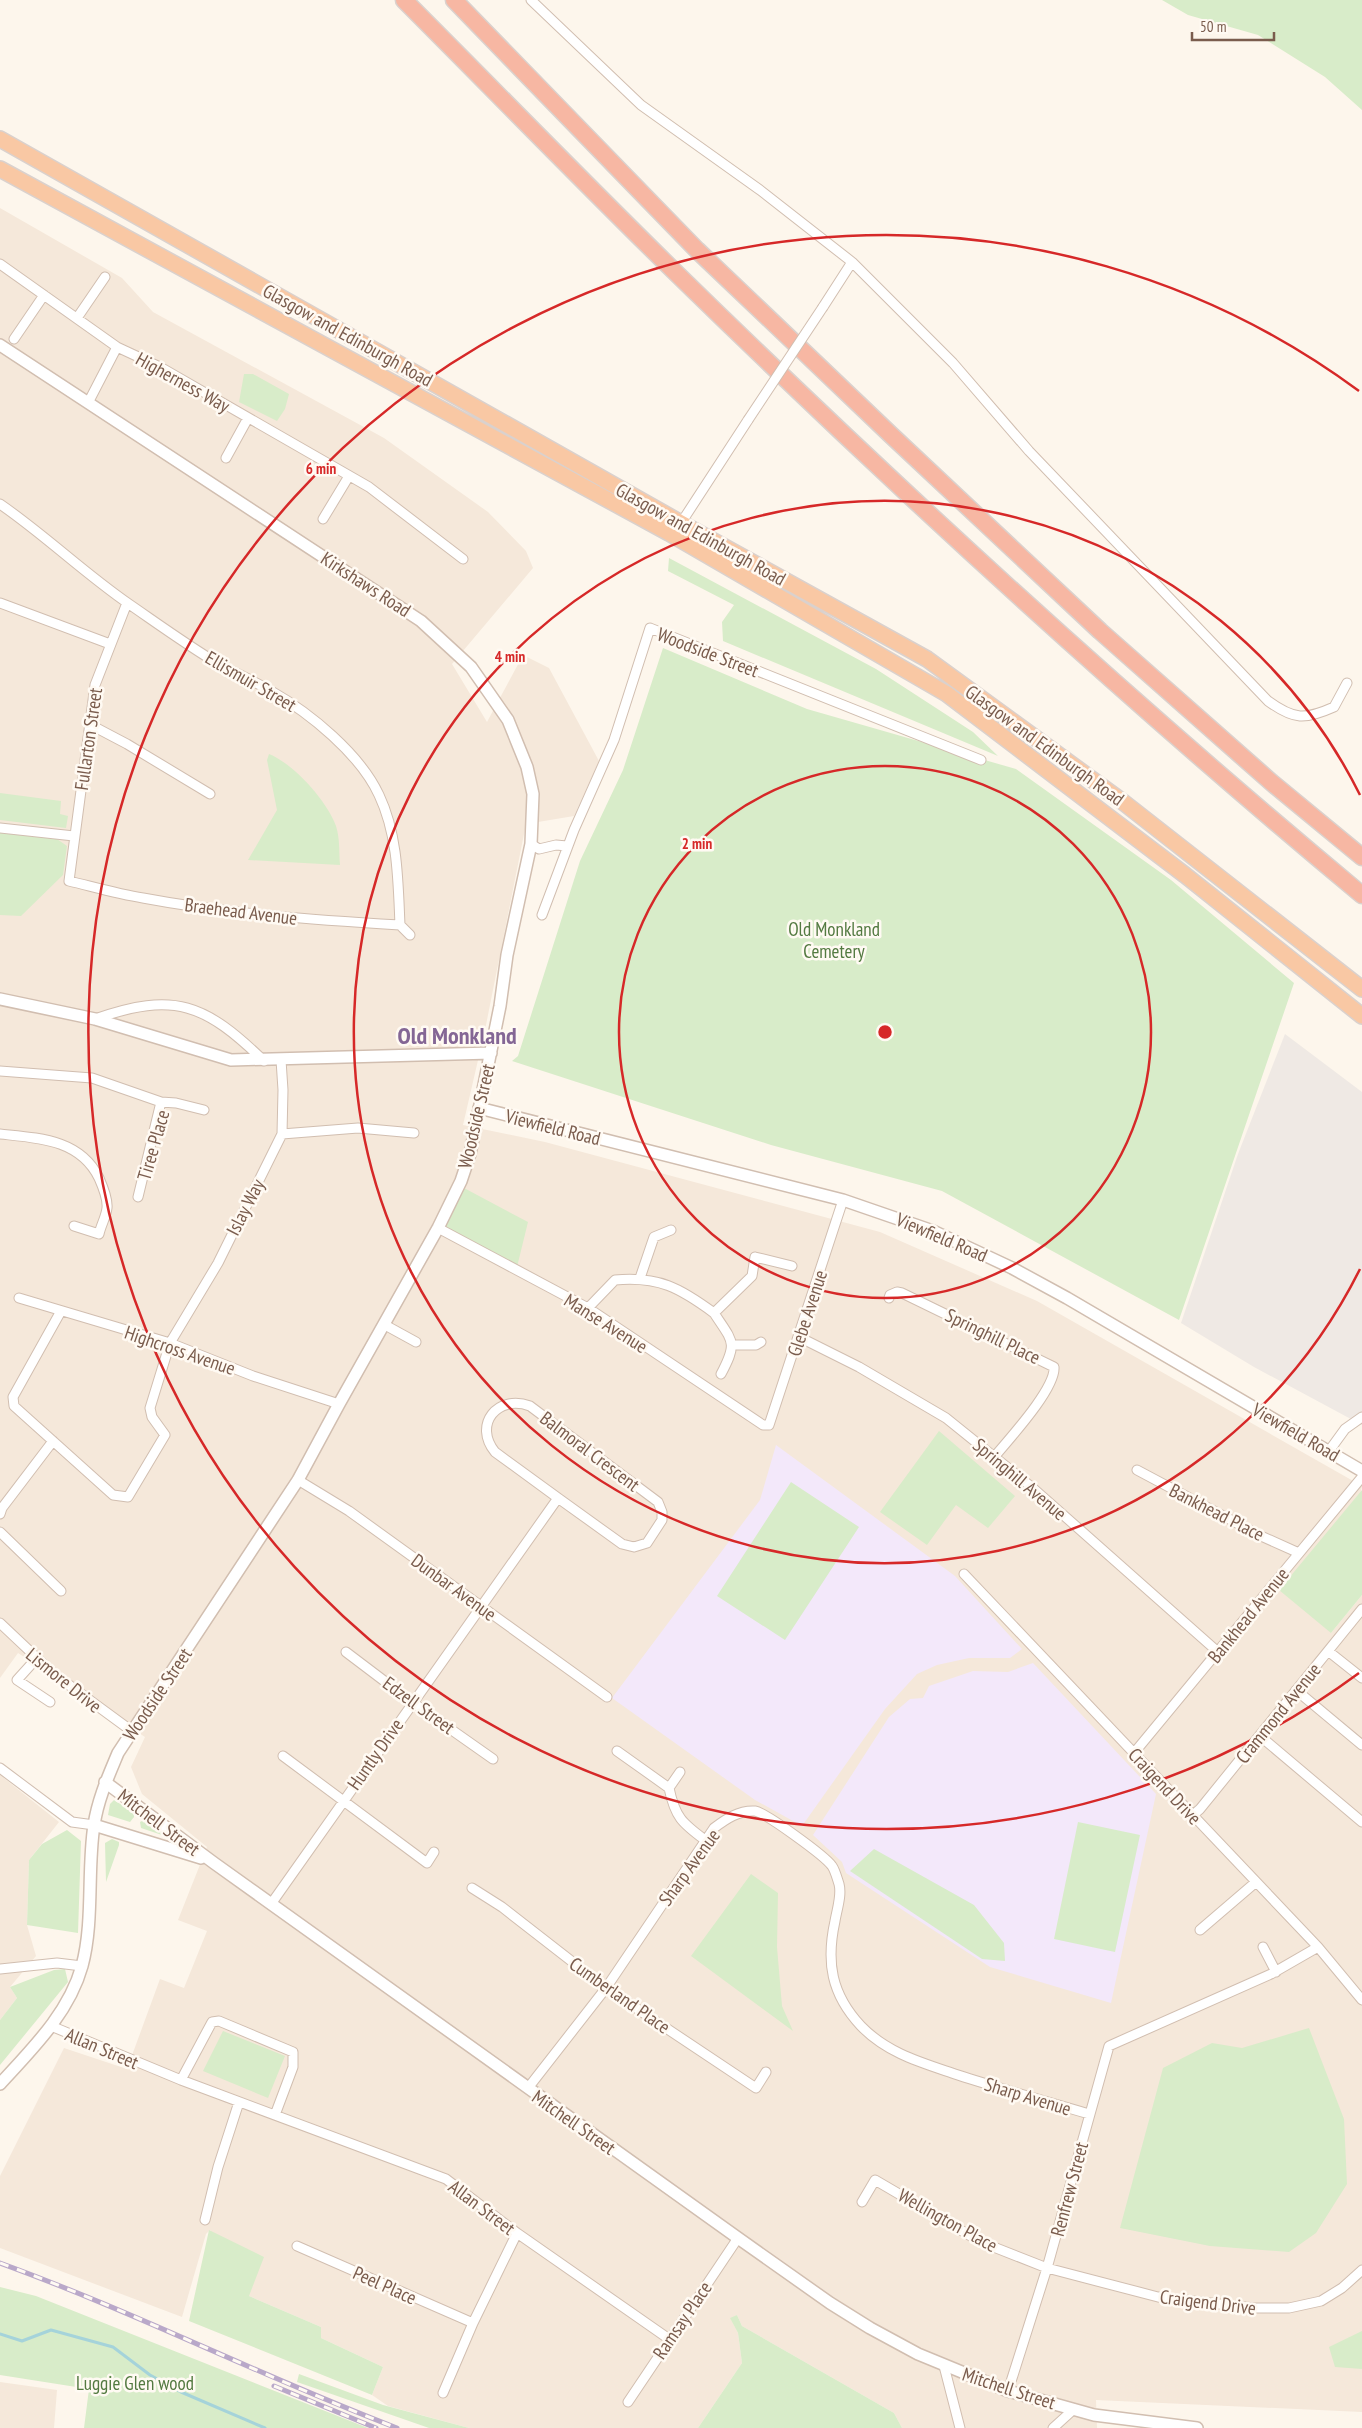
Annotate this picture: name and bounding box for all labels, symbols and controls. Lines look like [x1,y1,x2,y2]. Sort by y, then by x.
scale bar [1192,10,1274,42]
text: 50 m [1200,17,1226,36]
street label: Glasgow and Edinburgh Road [259,278,437,392]
street label: Higherness Way [132,346,235,418]
text: 6 min [306,459,336,478]
street label: Glasgow and Edinburgh Road [612,477,790,591]
street label: Kirkshaws Road [316,546,416,622]
street label: Woodside Street [654,622,763,683]
street label: Ellismuir Street [201,645,301,717]
text: 4 min [495,647,525,666]
street label: Glasgow and Edinburgh Road [961,679,1129,811]
street label: Fullarton Street [69,685,107,792]
text: 2 min [682,834,712,853]
street label: Braehead Avenue [183,892,299,930]
park label: Old Monkland Cemetery [788,917,880,963]
district label: Old Monkland [397,1020,517,1051]
centre of rings [876,1023,894,1041]
street label: Woodside Street [452,1061,500,1171]
street label: Viewfield Road [502,1103,603,1150]
street label: Tiree Place [132,1107,175,1183]
street label: Islay Way [221,1174,270,1239]
street label: Viewfield Road [892,1207,991,1267]
street label: Glebe Avenue [782,1267,832,1359]
street label: Manse Avenue [560,1288,652,1358]
street label: Springhill Place [942,1303,1044,1369]
street label: Highcross Avenue [122,1320,239,1380]
street label: Viewfield Road [1247,1397,1344,1467]
street label: Balmoral Crescent [535,1406,645,1497]
street label: Springhill Avenue [968,1433,1072,1525]
street label: Bankhead Place [1166,1478,1269,1546]
street label: Dunbar Avenue [407,1548,501,1626]
street label: Bankhead Avenue [1202,1562,1294,1668]
street label: Lismore Drive [21,1642,107,1718]
street label: Woodside Street [117,1642,197,1745]
street label: Crammond Avenue [1230,1658,1326,1768]
street label: Edzell Street [378,1671,460,1740]
street label: Huntly Drive [342,1714,408,1794]
street label: Craigend Drive [1123,1743,1207,1830]
street label: Mitchell Street [113,1783,205,1861]
street label: Sharp Avenue [653,1824,725,1910]
street label: Cumberland Place [565,1951,675,2039]
street label: Allan Street [62,2022,143,2074]
street label: Sharp Avenue [982,2071,1074,2121]
street label: Mitchell Street [528,2084,621,2160]
street label: Renfrew Street [1045,2139,1093,2239]
street label: Allan Street [444,2174,521,2240]
street label: Wellington Place [894,2183,1002,2257]
street label: Peel Place [350,2260,421,2310]
street label: Ramsay Place [647,2276,717,2363]
street label: Craigend Drive [1159,2284,1258,2320]
street label: Mitchell Street [959,2362,1059,2415]
park label: Luggie Glen wood [76,2371,194,2395]

